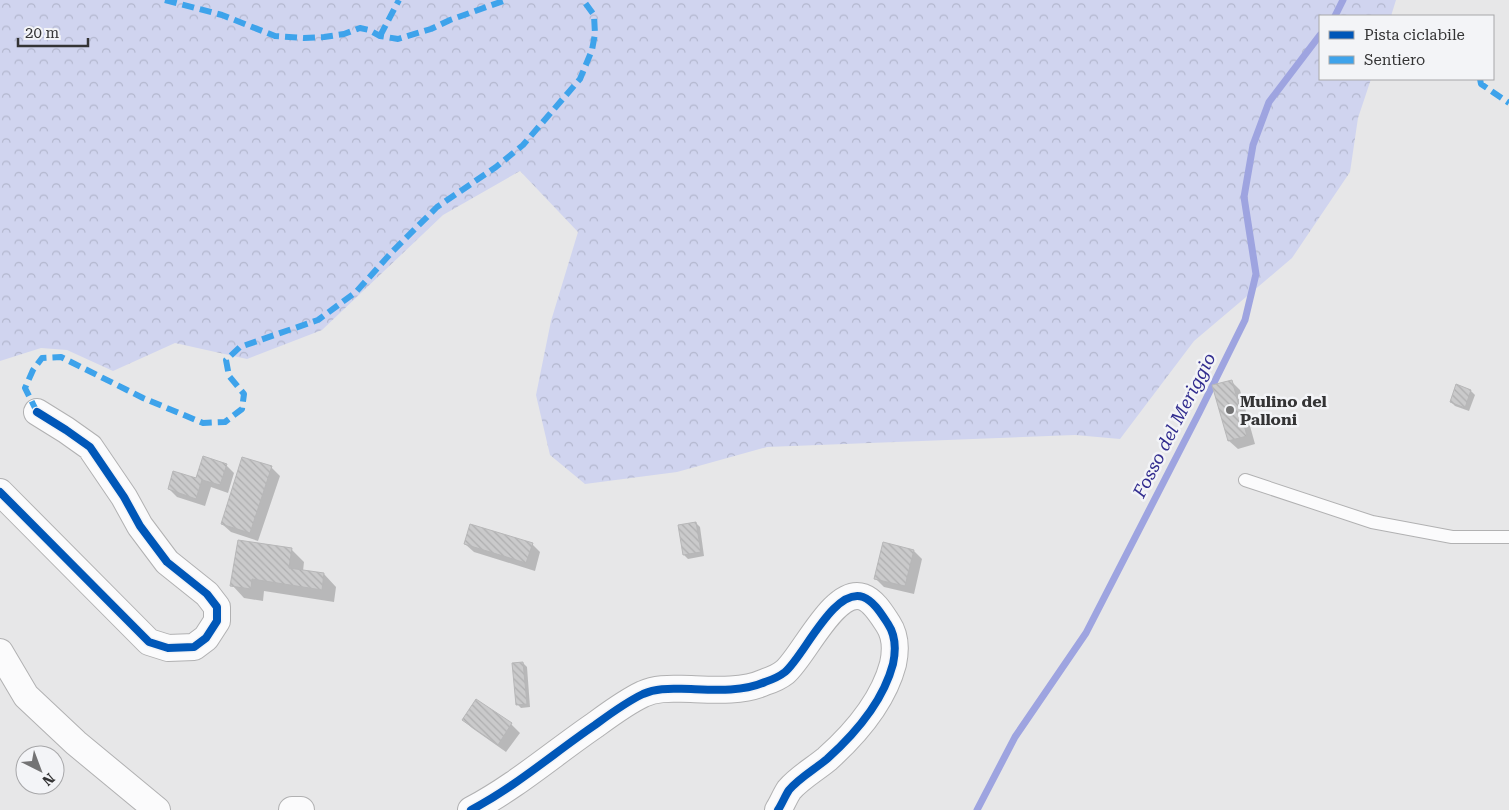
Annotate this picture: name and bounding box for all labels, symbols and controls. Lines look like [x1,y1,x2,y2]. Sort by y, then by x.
scale bar [18,15,88,47]
legend [1319,15,1494,80]
text: 20 m [25,24,60,42]
text: Pista ciclabile [1364,26,1465,44]
text: Sentiero [1364,51,1425,69]
water label: Fosso del Meriggio [1128,349,1220,502]
place label: Mulino del Palloni [1240,392,1328,429]
marker: Mulino del Palloni [1224,404,1236,416]
north arrow [15,745,65,795]
text: N [39,770,58,789]

